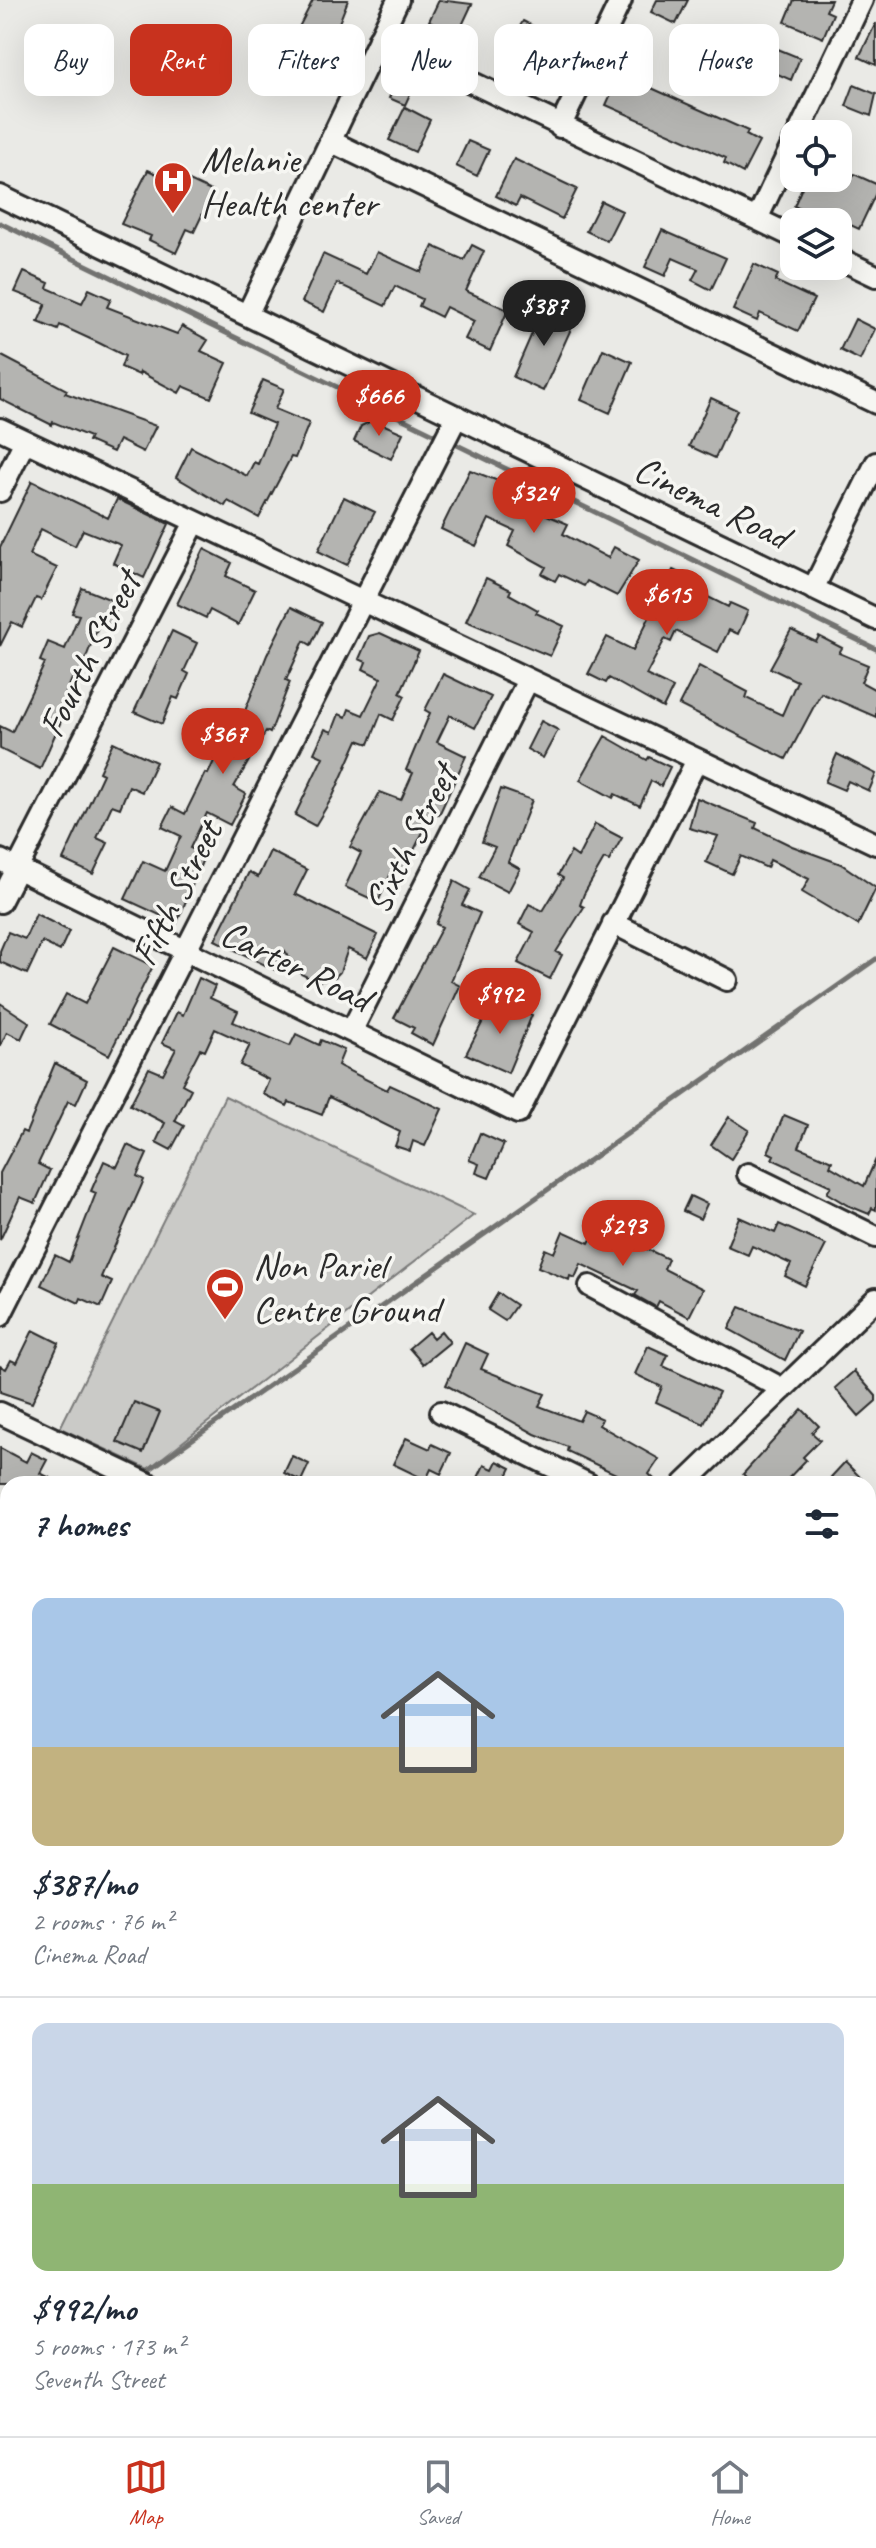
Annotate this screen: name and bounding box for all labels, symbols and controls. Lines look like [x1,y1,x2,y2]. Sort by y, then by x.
chip: Buy [24,24,114,96]
chip: Rent [130,24,232,96]
chip: Filters [248,24,365,96]
chip: New [381,24,478,96]
chip: Apartment [494,24,653,96]
chip: House [669,24,779,96]
map controls [780,120,852,280]
button: locate [780,120,852,192]
place label: Melanie Health center [201,136,381,227]
hospital icon: Melanie Health center [152,160,194,215]
button: layers [780,208,852,280]
pin: $387 [497,280,591,348]
text: $387 [521,289,567,322]
pin: $666 [332,370,426,438]
text: $666 [355,379,403,412]
street label: Cinema Road [627,445,801,562]
pin: $324 [487,467,581,535]
text: $324 [511,476,557,509]
street label: Fourth Street [28,559,154,745]
pin: $615 [620,569,714,637]
text: $615 [644,578,690,611]
pin: $367 [176,708,270,776]
text: $367 [199,717,247,750]
street label: Sixth Street [353,752,470,921]
street label: Fifth Street [120,810,234,973]
street label: Carter Road [213,909,384,1025]
pin: $992 [453,968,547,1036]
text: $992 [477,977,523,1010]
pin: $293 [576,1200,670,1268]
text: $293 [600,1209,646,1242]
place label: Non Pariel Centre Ground [253,1242,445,1333]
sports icon: Non Pariel Centre Ground [204,1266,246,1321]
icon: filters [800,1502,844,1546]
text: 7 homes [32,1503,128,1546]
icon: home [366,1650,510,1794]
text: $387/mo [32,1862,137,1905]
text: 2 rooms · 76 m² [32,1905,173,1938]
text: Cinema Road [32,1938,146,1971]
icon: home [366,2075,510,2219]
text: $992/mo [32,2287,136,2330]
text: 5 rooms · 173 m² [32,2330,184,2363]
text: Seventh Street [32,2363,164,2396]
tab: Map [124,2455,168,2531]
tab: Saved [416,2455,460,2531]
tab: Home [708,2455,752,2531]

